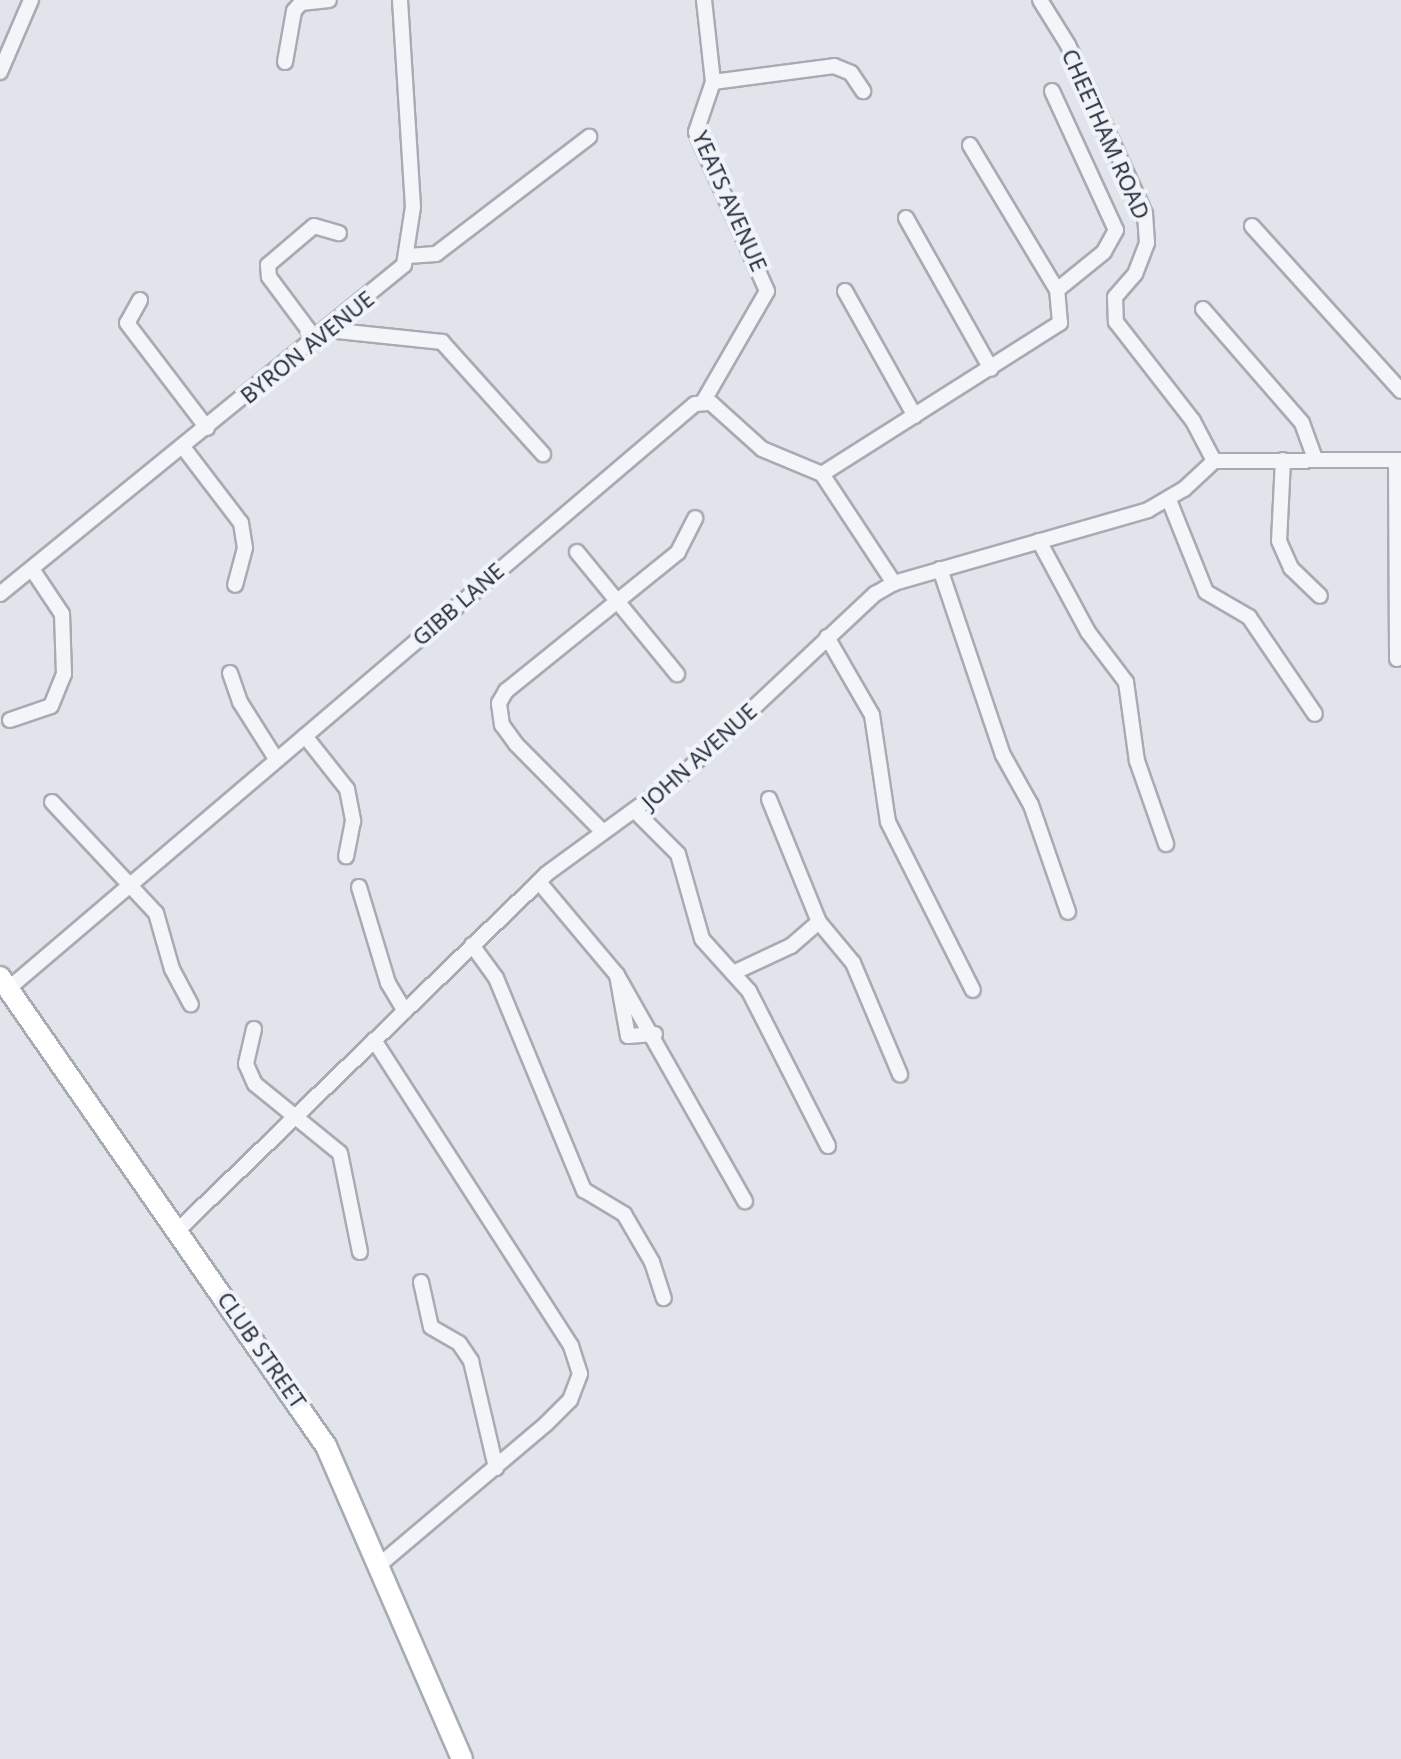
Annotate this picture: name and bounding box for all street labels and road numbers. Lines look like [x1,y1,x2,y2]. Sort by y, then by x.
street label: CHEETHAM ROAD [1057,45,1155,223]
street label: YEATS AVENUE [687,127,773,275]
street label: BYRON AVENUE [235,285,379,409]
street label: GIBB LANE [407,557,509,651]
street label: JOHN AVENUE [636,697,762,815]
street label: CLUB STREET [212,1287,312,1413]

